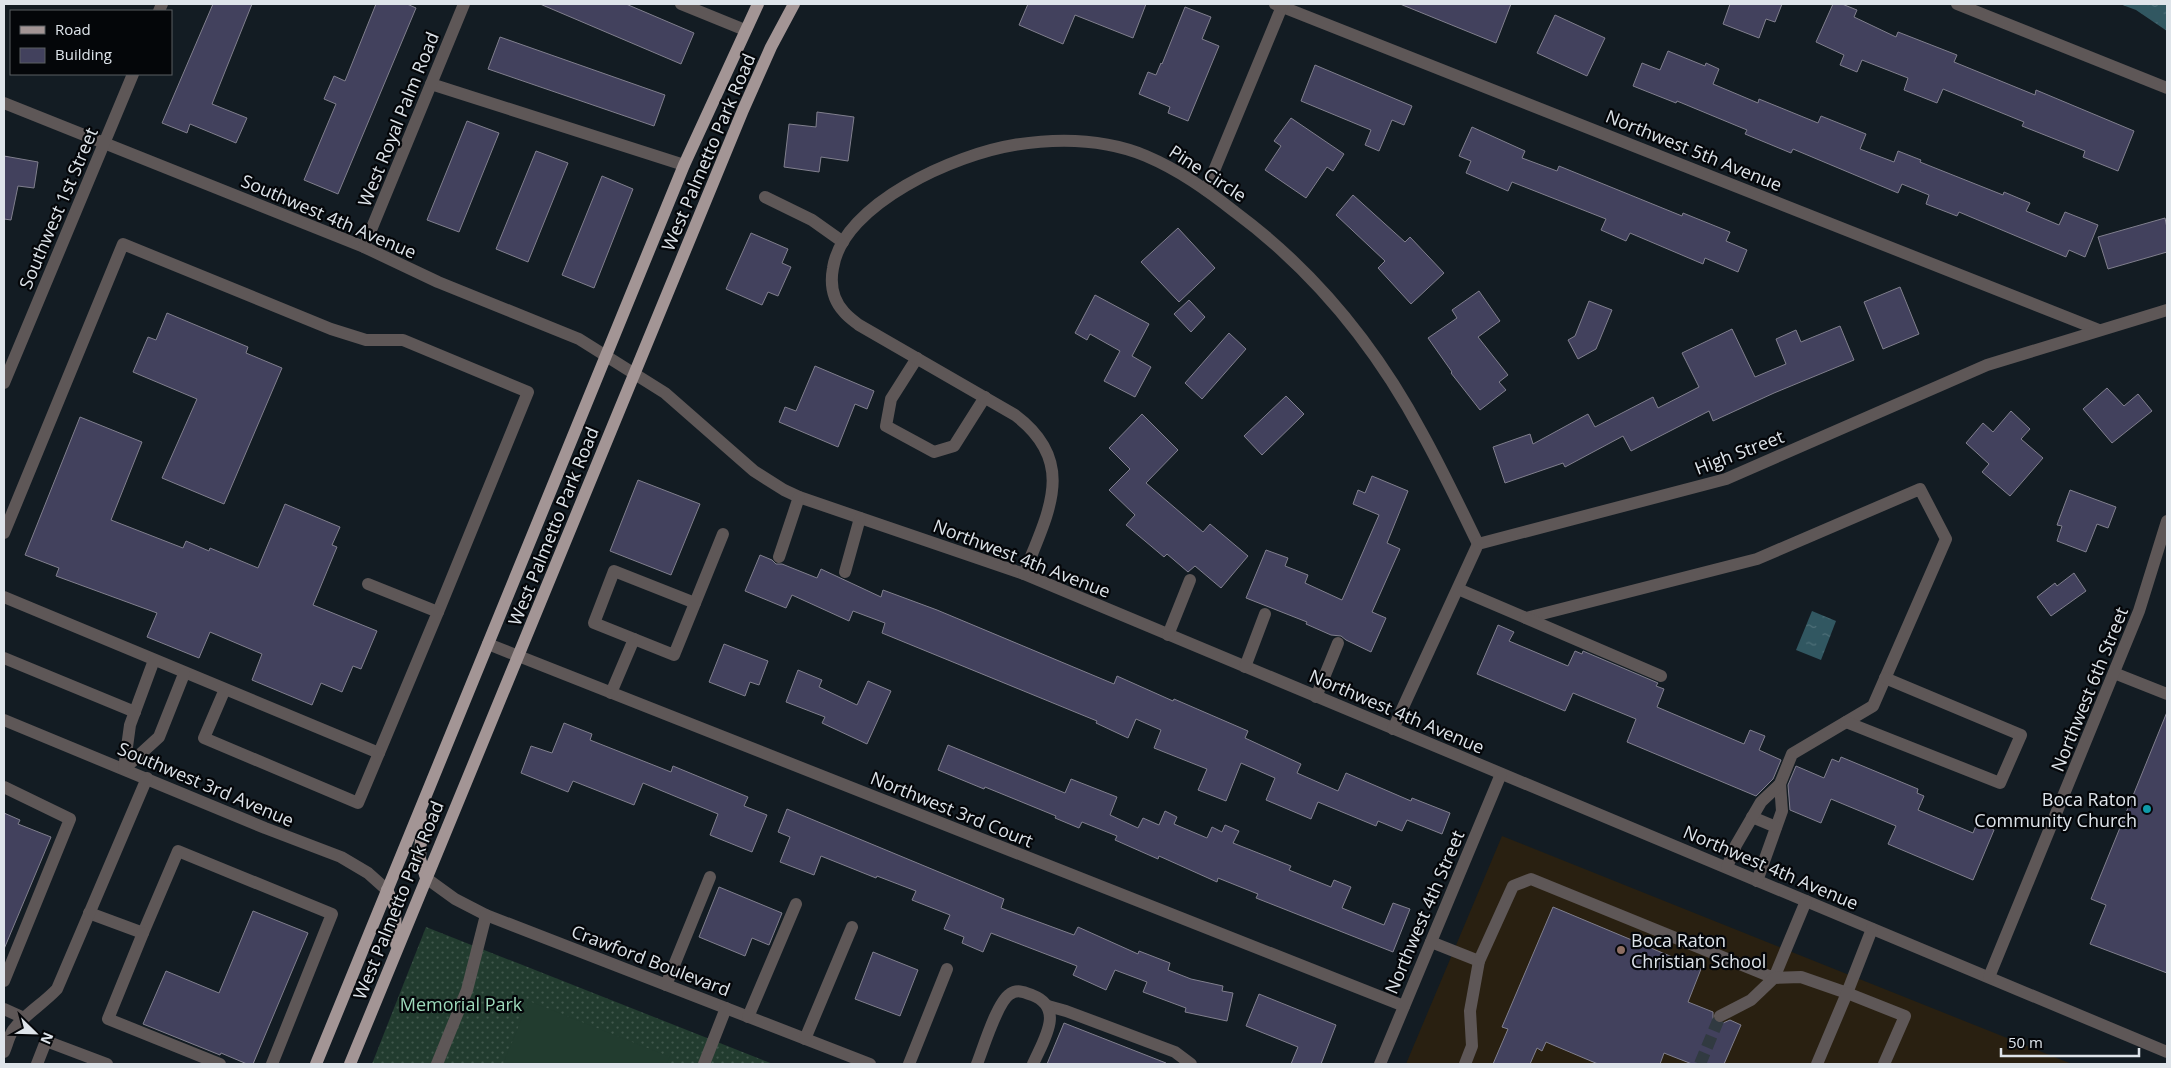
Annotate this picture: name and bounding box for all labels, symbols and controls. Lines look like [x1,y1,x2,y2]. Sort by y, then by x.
legend [10,10,172,75]
text: Road [55,19,91,39]
street label: West Royal Palm Road [352,28,444,210]
text: Building [55,44,112,64]
street label: West Palmetto Park Road [656,50,760,254]
street label: Northwest 5th Avenue [1602,104,1786,196]
street label: Southwest 1st Street [13,124,103,292]
street label: Pine Circle [1165,139,1251,207]
street label: Southwest 4th Avenue [238,168,420,264]
street label: West Palmetto Park Road [502,423,604,629]
street label: High Street [1691,424,1787,480]
street label: Northwest 4th Avenue [930,513,1114,603]
street label: Northwest 6th Street [2045,603,2133,775]
street label: Northwest 4th Avenue [1306,663,1488,759]
street label: Southwest 3rd Avenue [114,736,298,832]
street label: Northwest 3rd Court [867,765,1037,853]
place label: Boca Raton Community Church [1974,787,2137,832]
street label: West Palmetto Park Road [347,797,449,1003]
marker: Boca Raton Community Church [2141,803,2153,815]
street label: Northwest 4th Avenue [1680,819,1862,915]
street label: Northwest 4th Street [1379,826,1469,998]
street label: Crawford Boulevard [568,919,734,1001]
place label: Boca Raton Christian School [1631,928,1766,973]
marker: Boca Raton Christian School [1615,944,1627,956]
park label: Memorial Park [400,992,523,1016]
north arrow [10,1008,60,1058]
scale bar [2001,1026,2138,1058]
text: N [36,1029,58,1047]
text: 50 m [2008,1032,2043,1052]

